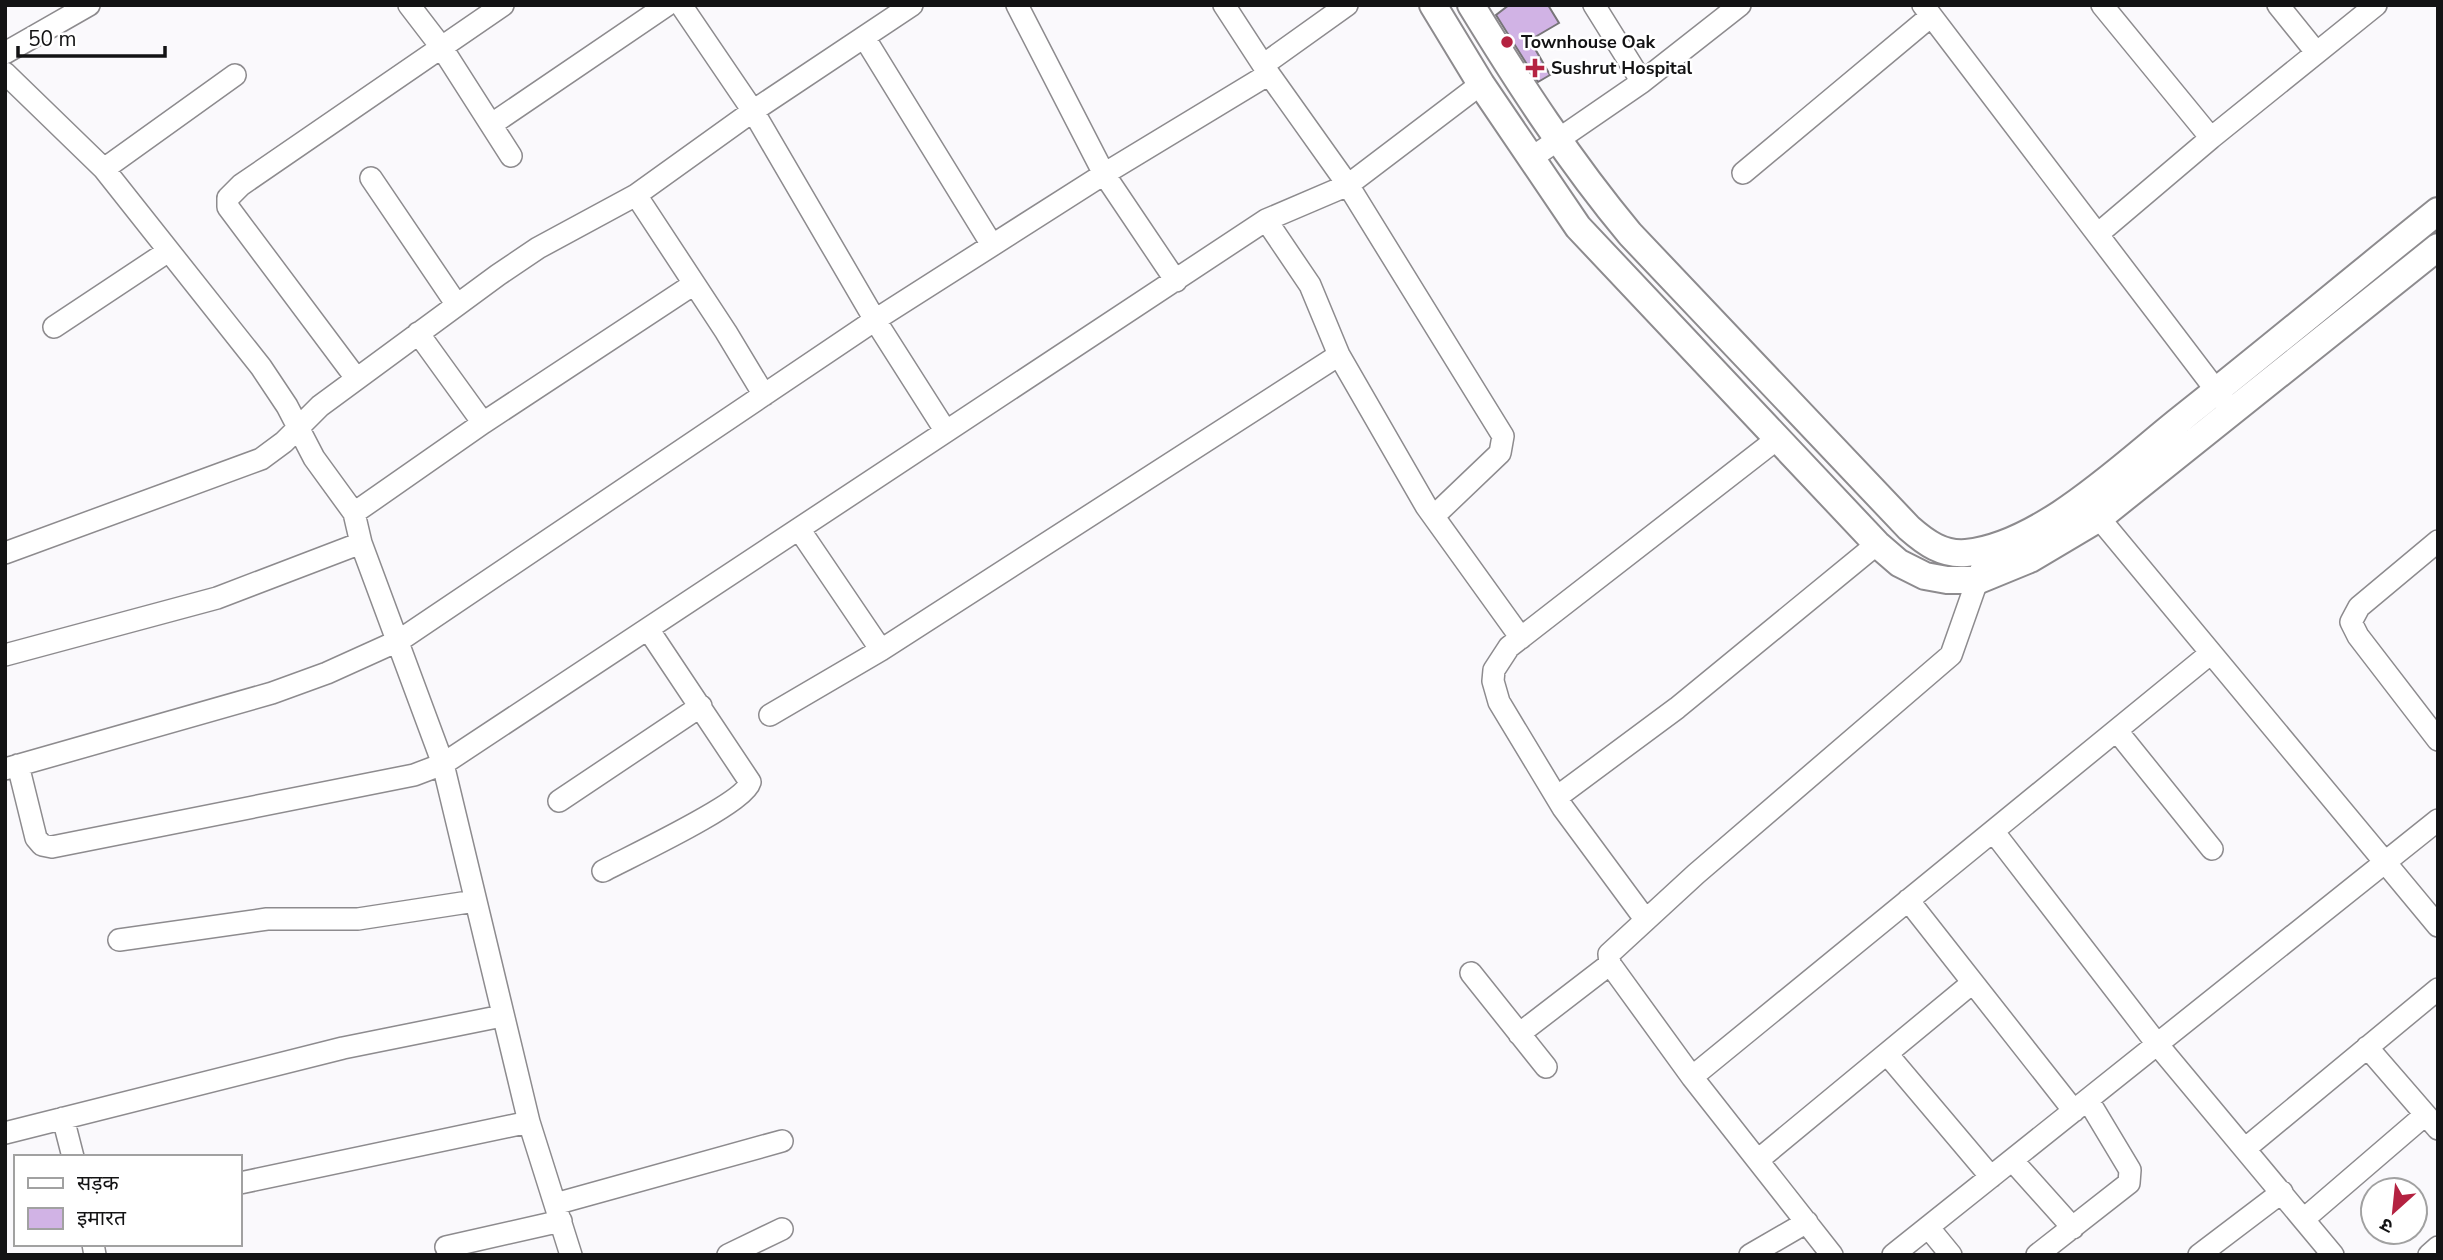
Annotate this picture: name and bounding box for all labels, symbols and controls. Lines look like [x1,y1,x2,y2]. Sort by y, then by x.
scale bar [18,14,164,58]
text: 50 m [28,25,77,53]
place label: Townhouse Oak [1521,30,1656,54]
marker: Townhouse Oak [1499,34,1515,50]
place label: Sushrut Hospital [1551,56,1693,80]
marker: Sushrut Hospital [1525,58,1545,78]
legend [14,1155,242,1246]
text: सड़क [77,1169,119,1197]
north arrow [2359,1176,2429,1246]
text: इमारत [77,1204,127,1232]
text: उ [2375,1211,2398,1239]

